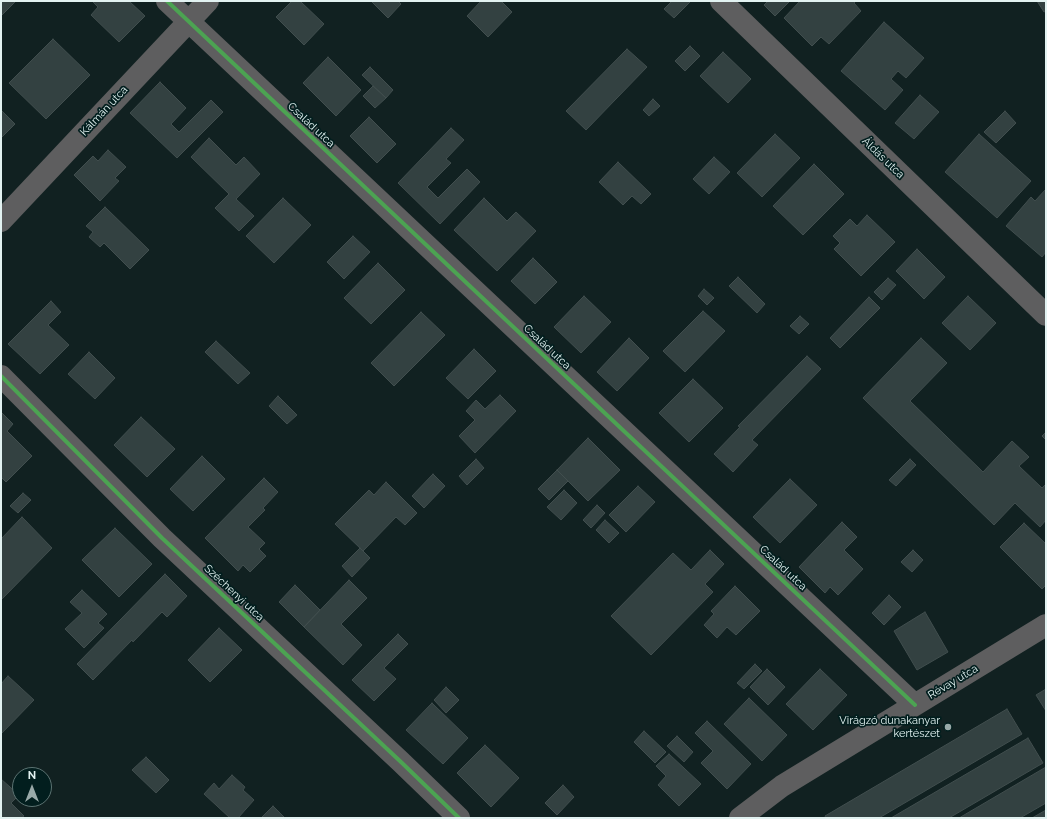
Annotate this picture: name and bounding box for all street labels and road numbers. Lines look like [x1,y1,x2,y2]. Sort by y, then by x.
street label: Kálmán utca [78,83,130,139]
street label: Család utca [285,100,337,150]
street label: Áldás utca [859,135,907,181]
street label: Család utca [521,322,573,372]
street label: Család utca [757,543,809,593]
street label: Széchenyi utca [201,562,267,624]
street label: Révay utca [926,662,980,702]

